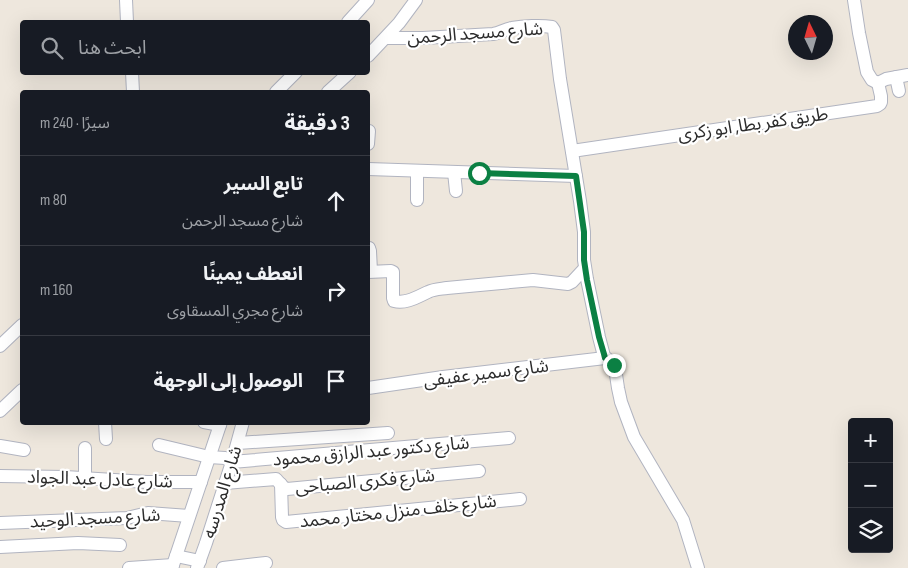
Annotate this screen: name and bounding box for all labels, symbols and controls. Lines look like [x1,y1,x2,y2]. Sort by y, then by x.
north arrow [788,15,833,60]
street label: شارع مسجد الرحمن [406,18,544,52]
search box [20,20,370,75]
icon: search [38,34,66,62]
text: ابحث هنا [78,37,146,60]
street label: طريق كفر بطا, ابو زكرى [677,104,830,145]
text: 3 دقيقة [284,111,350,136]
text: سيرًا · 240 m [40,114,110,133]
route start [468,162,491,185]
text: تابع السير [224,173,303,196]
icon: ahead [322,187,350,215]
text: 80 m [40,191,67,210]
text: شارع مسجد الرحمن [182,212,303,231]
text: انعطف يمينًا [203,263,303,286]
icon: right [322,277,350,305]
text: 160 m [40,281,73,300]
text: شارع مجري المسقاوى [167,302,303,321]
route end [603,354,626,377]
street label: شارع سمير عفيفى [422,355,550,395]
icon: arrive [322,367,350,395]
text: الوصول إلى الوجهة [154,370,303,393]
map controls [848,418,893,553]
button: + [848,418,893,463]
street label: شارع دكتور عبد الرازق محمود [272,432,471,474]
street label: شارع المدرسه [198,443,249,542]
button: − [848,463,893,508]
street label: شارع فكرى الصباحى [294,465,436,501]
street label: شارع عادل عبد الجواد [27,466,173,496]
street label: شارع خلف منزل مختار محمد [299,491,498,535]
street label: شارع مسجد الوحيد [29,505,161,535]
button: layers [848,508,893,553]

